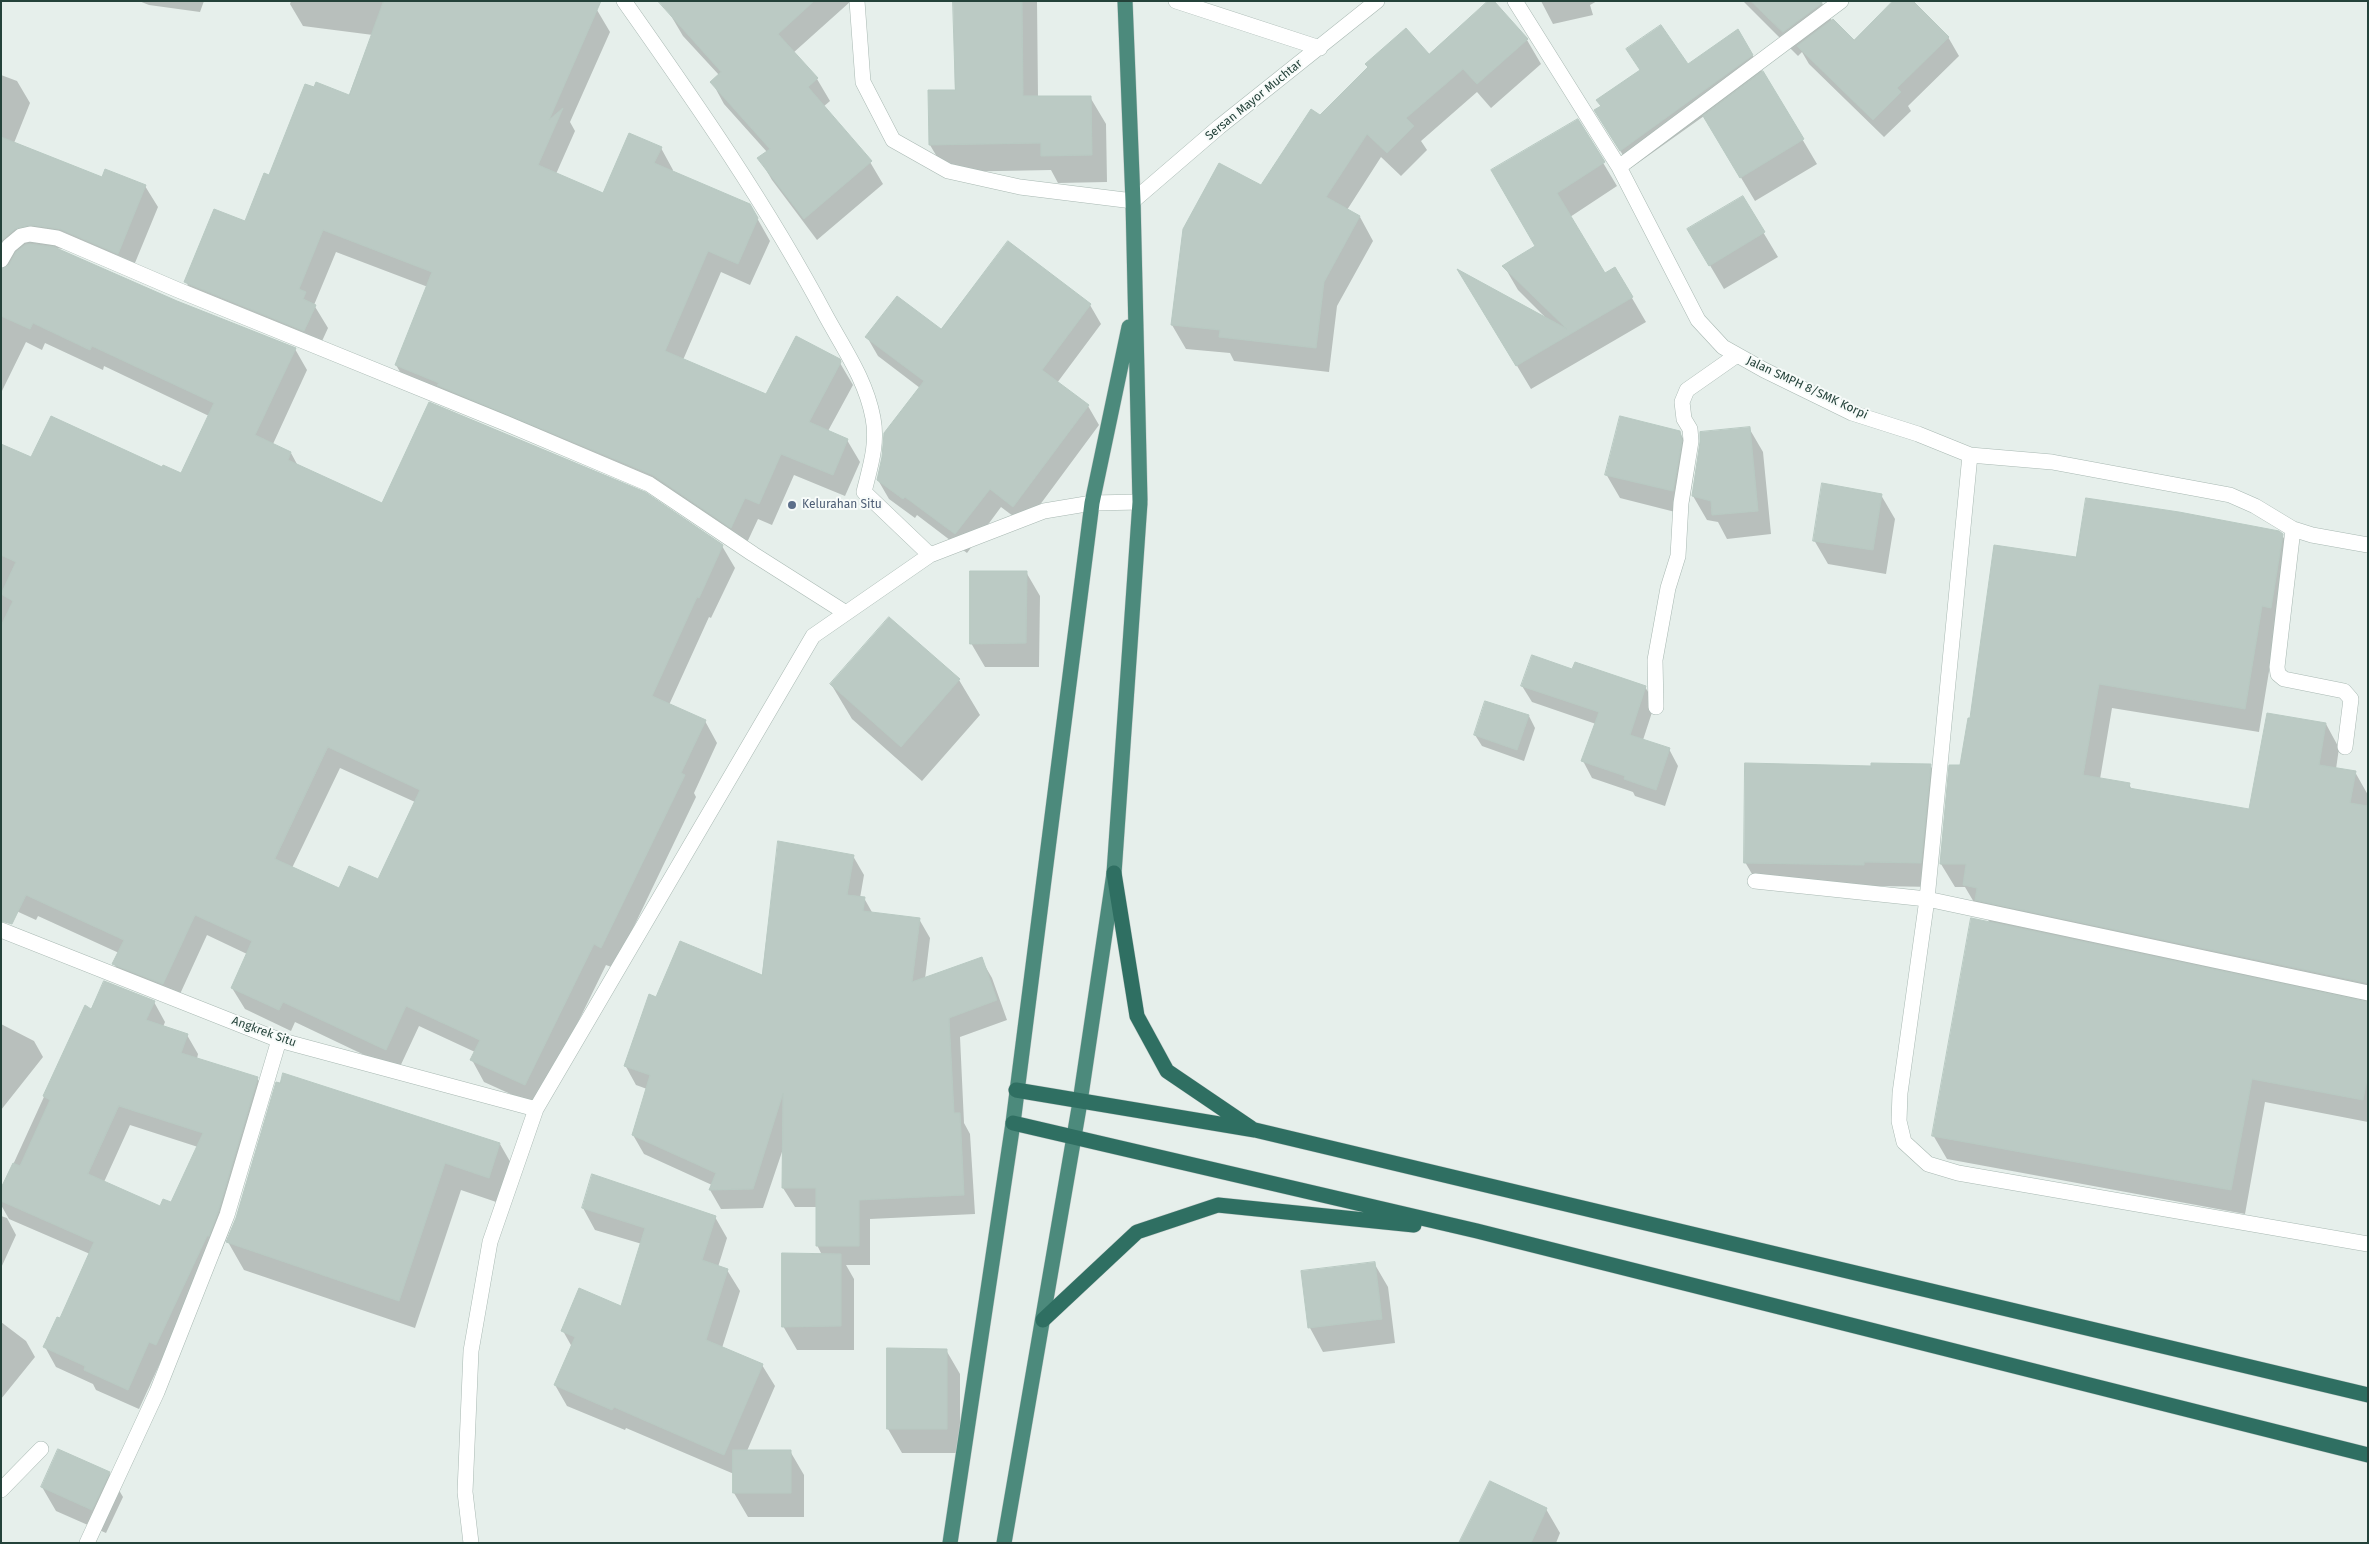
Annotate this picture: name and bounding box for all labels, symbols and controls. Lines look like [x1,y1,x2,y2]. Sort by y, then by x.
street label: Sersan Mayor Muchtar [1203,56,1305,144]
street label: Jalan SMPH 8/SMK Korpi [1744,354,1870,422]
place label: Kelurahan Situ [802,498,882,512]
marker: Kelurahan Situ [786,499,798,511]
street label: Angkrek Situ [230,1014,298,1050]

